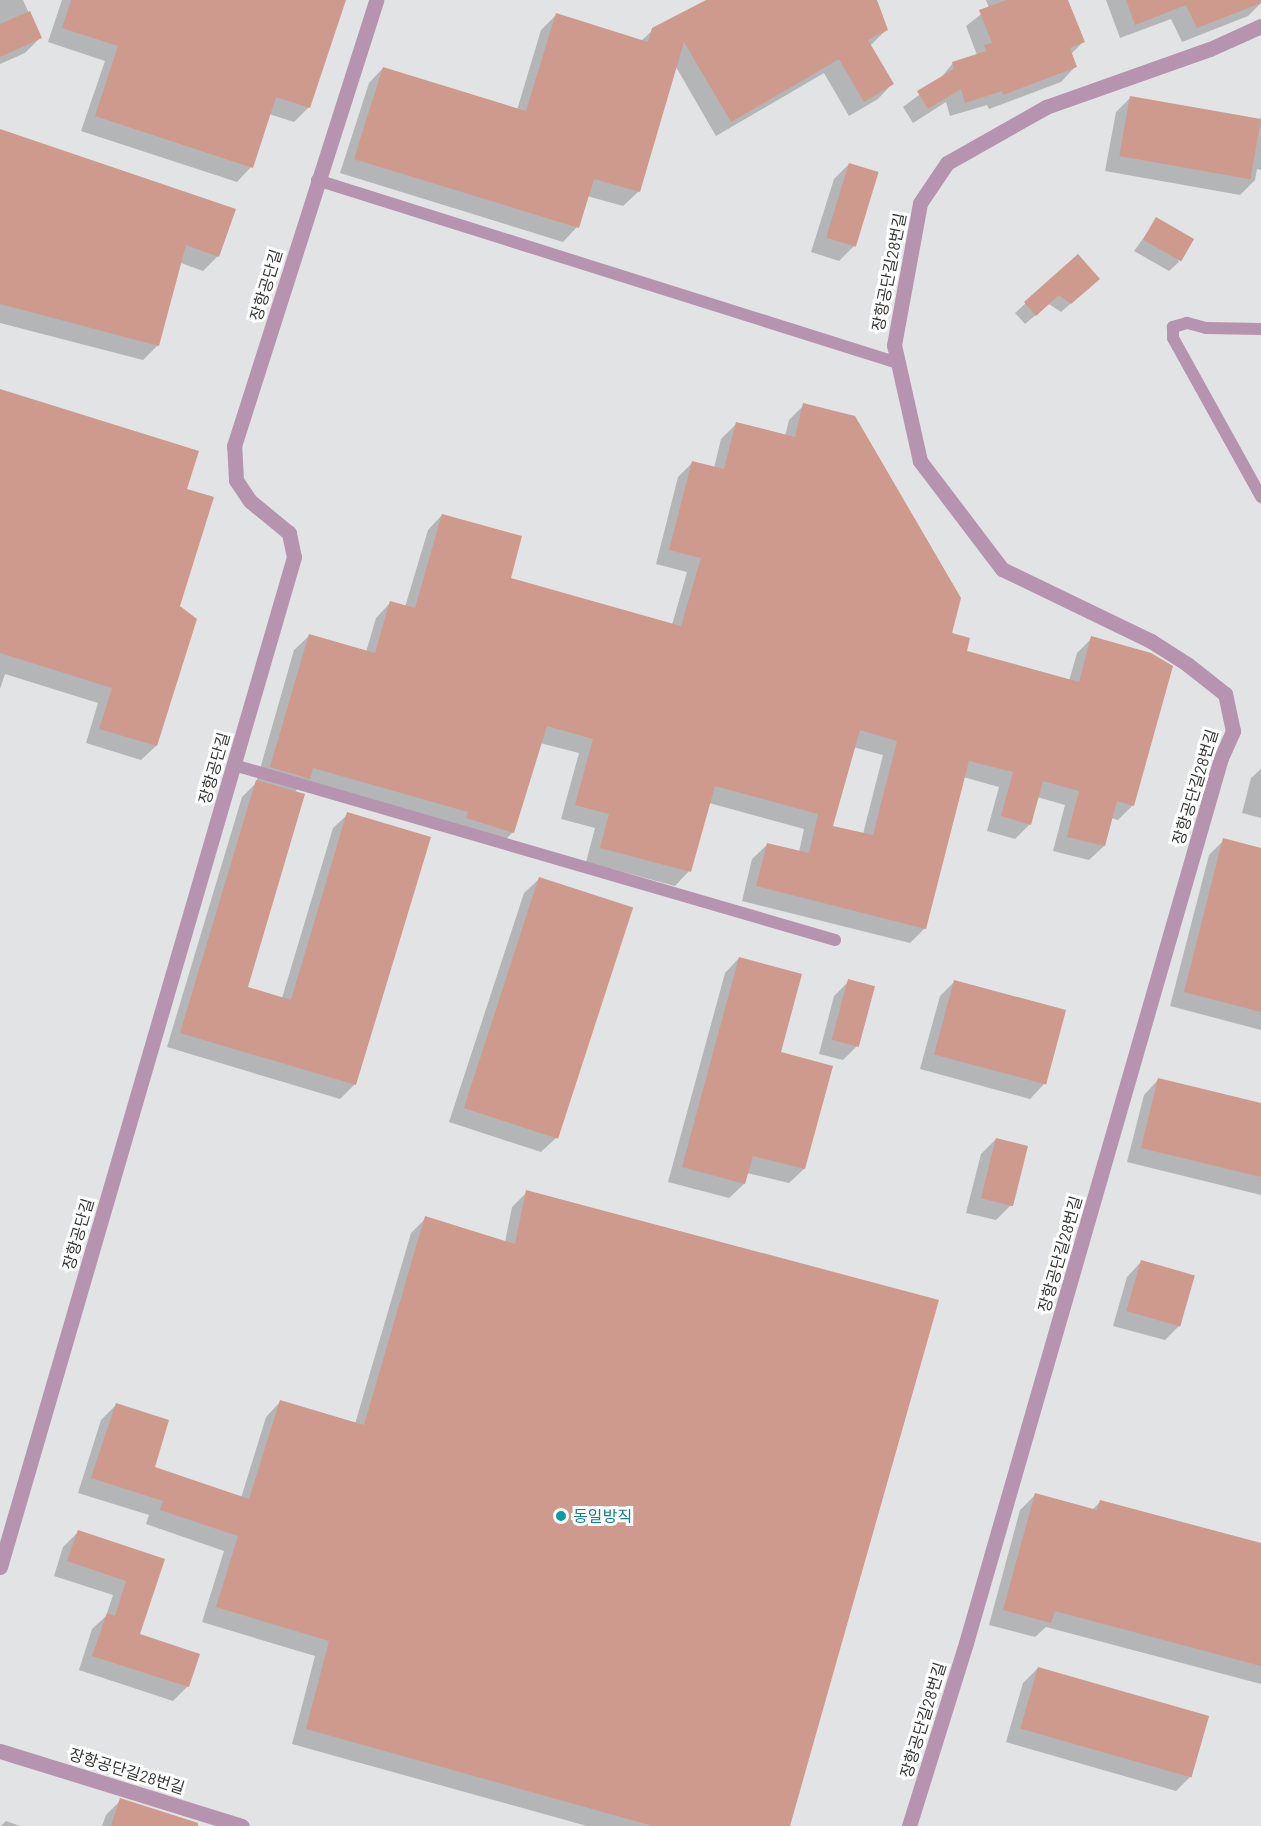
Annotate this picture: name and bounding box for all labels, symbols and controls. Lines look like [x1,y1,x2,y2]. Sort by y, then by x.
street label: 장항공단길28번길 [868,211,910,333]
street label: 장항공단길 [246,247,286,323]
street label: 장항공단길28번길 [1168,727,1222,847]
street label: 장항공단길 [195,730,233,806]
street label: 장항공단길28번길 [1034,1194,1086,1314]
street label: 장항공단길 [59,1196,97,1272]
place label: 동일방직 [573,1506,632,1526]
marker: 동일방직 [554,1509,568,1523]
street label: 장항공단길28번길 [896,1660,950,1780]
street label: 장항공단길28번길 [67,1744,187,1798]

